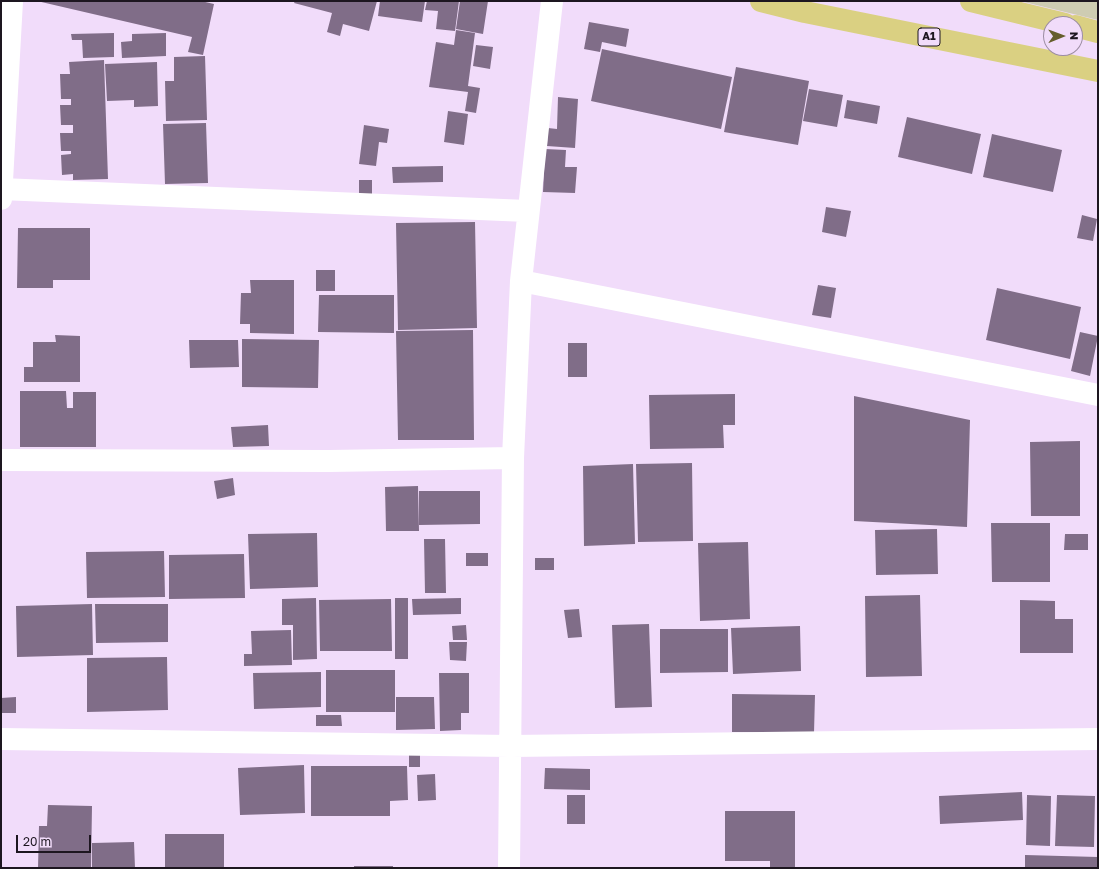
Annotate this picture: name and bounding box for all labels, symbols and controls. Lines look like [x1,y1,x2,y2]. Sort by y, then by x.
north arrow [1043,16,1083,56]
road number: A1 [918,28,940,46]
text: N [1068,31,1081,40]
scale bar [18,827,93,853]
text: 20 m [23,834,51,849]

